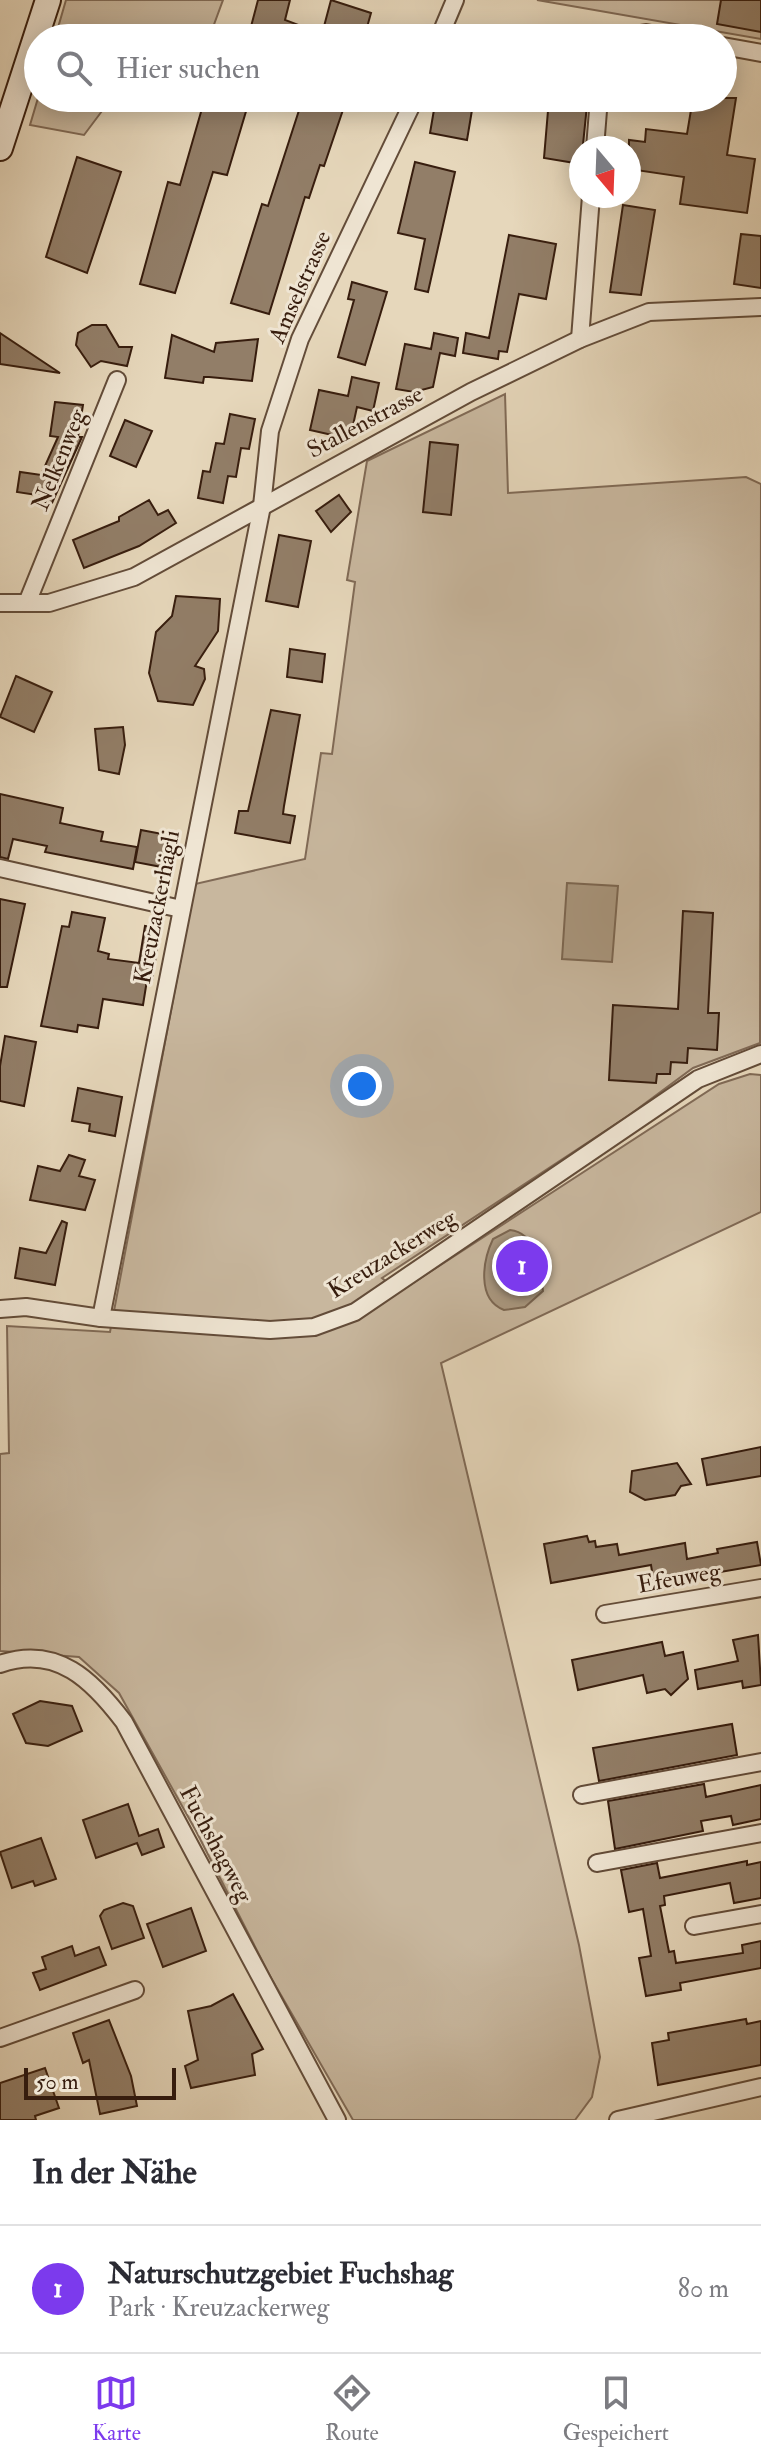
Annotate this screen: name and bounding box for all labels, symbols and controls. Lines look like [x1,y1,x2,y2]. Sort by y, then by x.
search box [24,24,737,112]
icon: search [52,46,96,90]
text: Hier suchen [116,50,260,87]
north arrow [569,136,641,208]
street label: Amselstrasse [261,226,338,349]
street label: Stallenstrasse [302,379,428,465]
street label: Nelkenweg [25,404,94,515]
street label: Kreuzackerhägli [127,827,187,987]
your location [342,1066,382,1106]
street label: Kreuzackerweg [322,1202,463,1306]
pin: 1 [496,1236,548,1296]
street label: Efeuweg [635,1555,724,1601]
street label: Fuchshagweg [172,1780,260,1909]
scale bar [24,2064,176,2100]
text: 50 m [36,2068,78,2096]
text: In der Nähe [32,2151,197,2194]
text: Naturschutzgebiet Fuchshag [108,2255,453,2292]
text: 1 [53,2273,63,2305]
text: 80 m [678,2273,729,2305]
text: Park · Kreuzackerweg [108,2292,329,2324]
tab: Karte [92,2371,141,2447]
tab: Route [325,2371,379,2447]
tab: Gespeichert [563,2371,669,2447]

